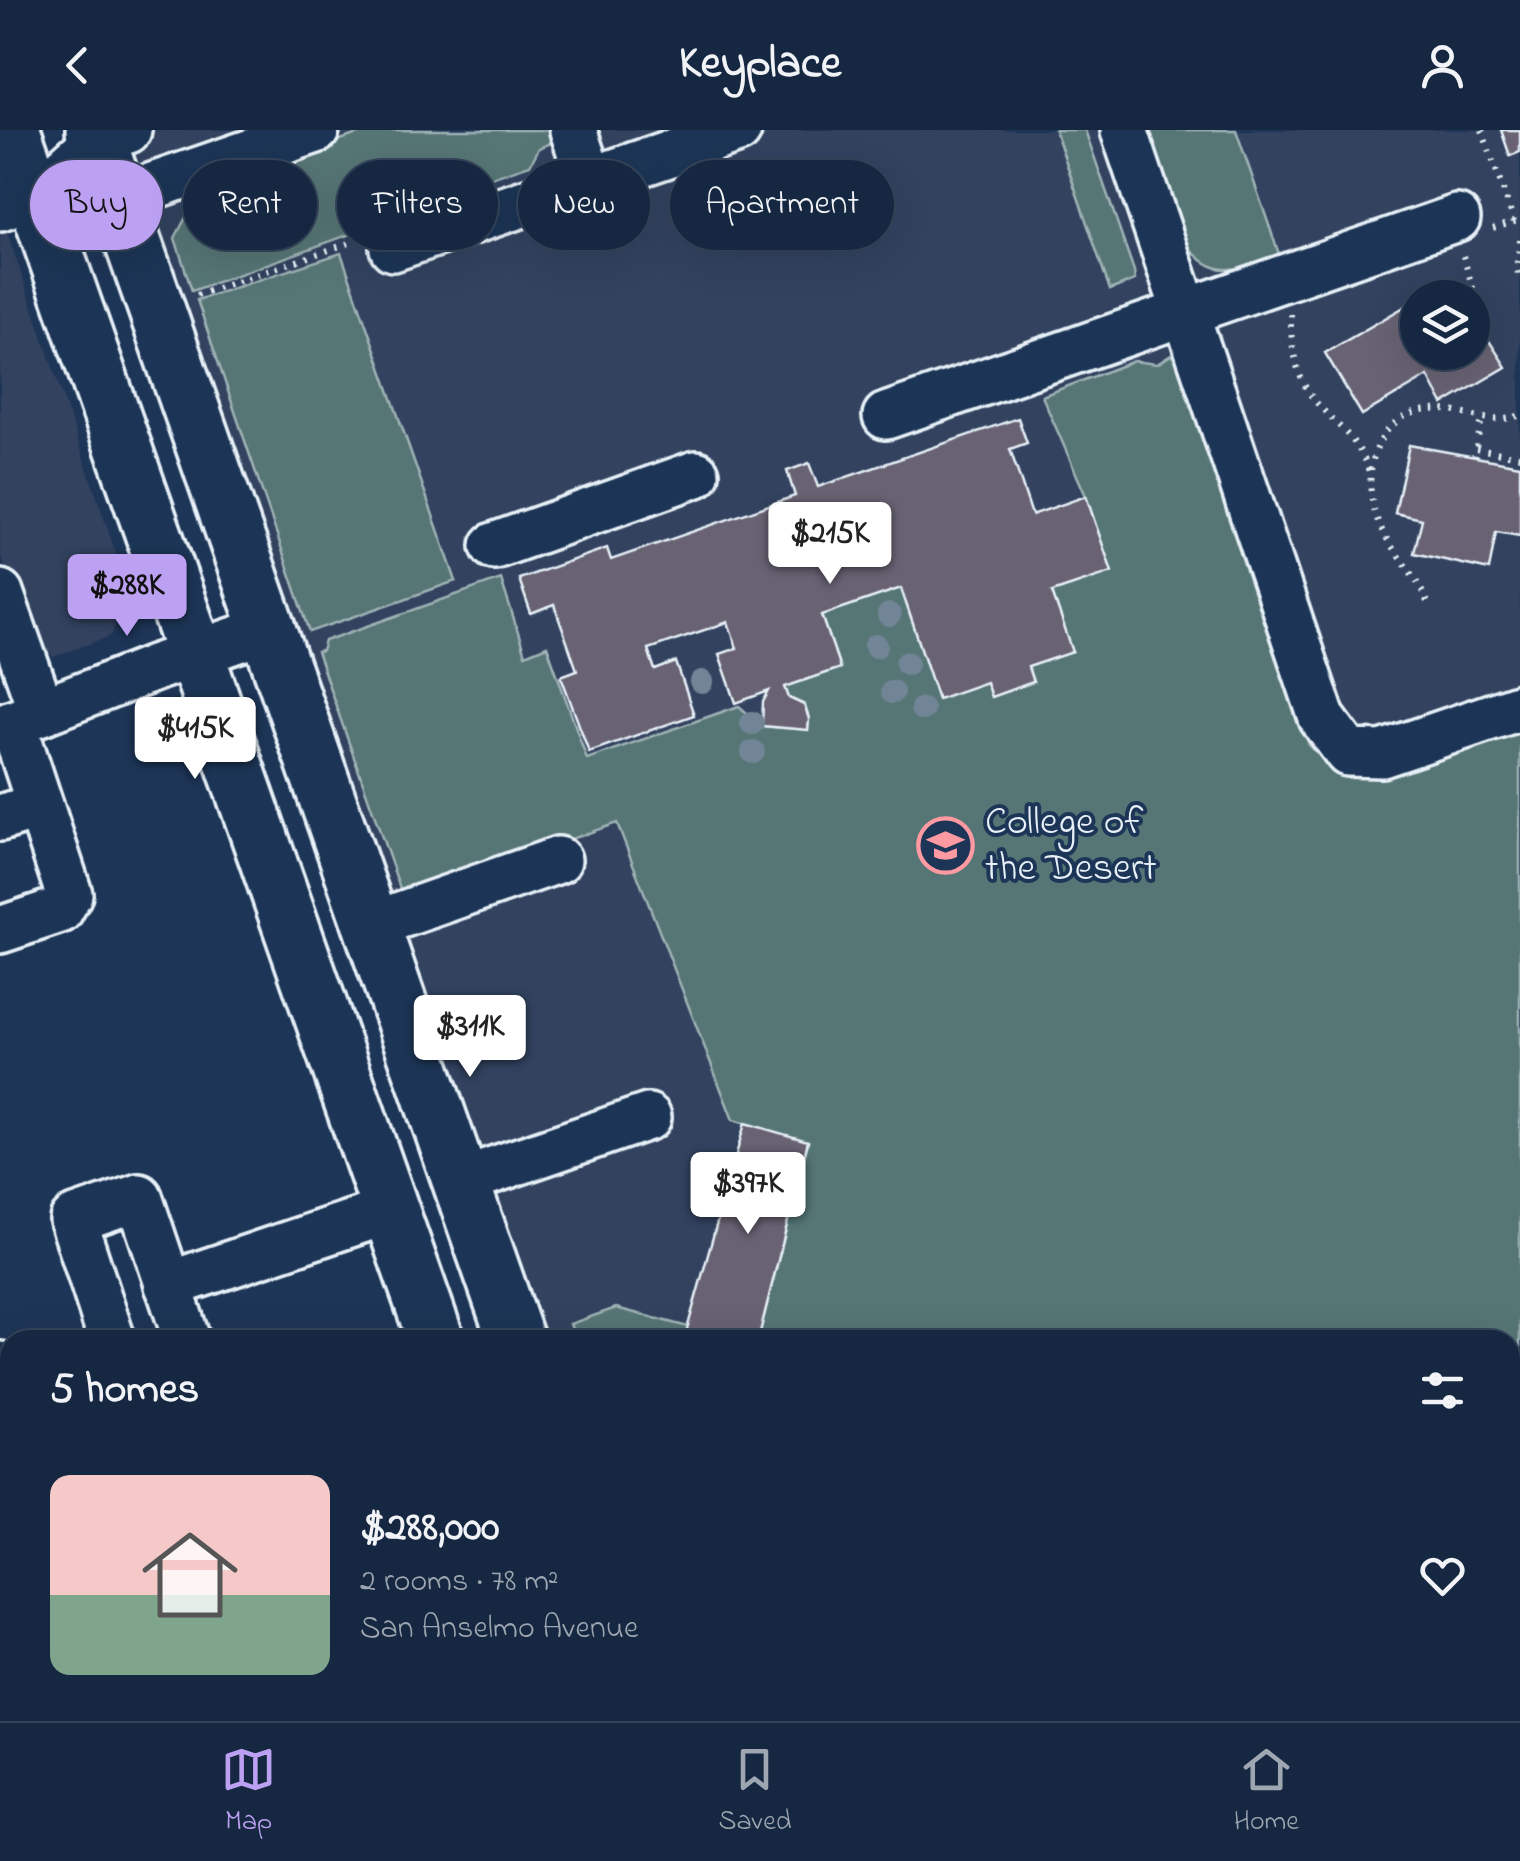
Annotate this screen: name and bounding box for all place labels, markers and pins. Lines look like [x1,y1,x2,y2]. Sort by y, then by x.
pin: $215K [760,502,900,587]
pin: $288K [57,554,197,639]
pin: $415K [125,697,265,782]
place label: College of the Desert [985,794,1157,899]
school or university icon: College of the Desert [916,816,976,876]
pin: $311K [400,995,540,1080]
pin: $397K [678,1152,818,1237]

